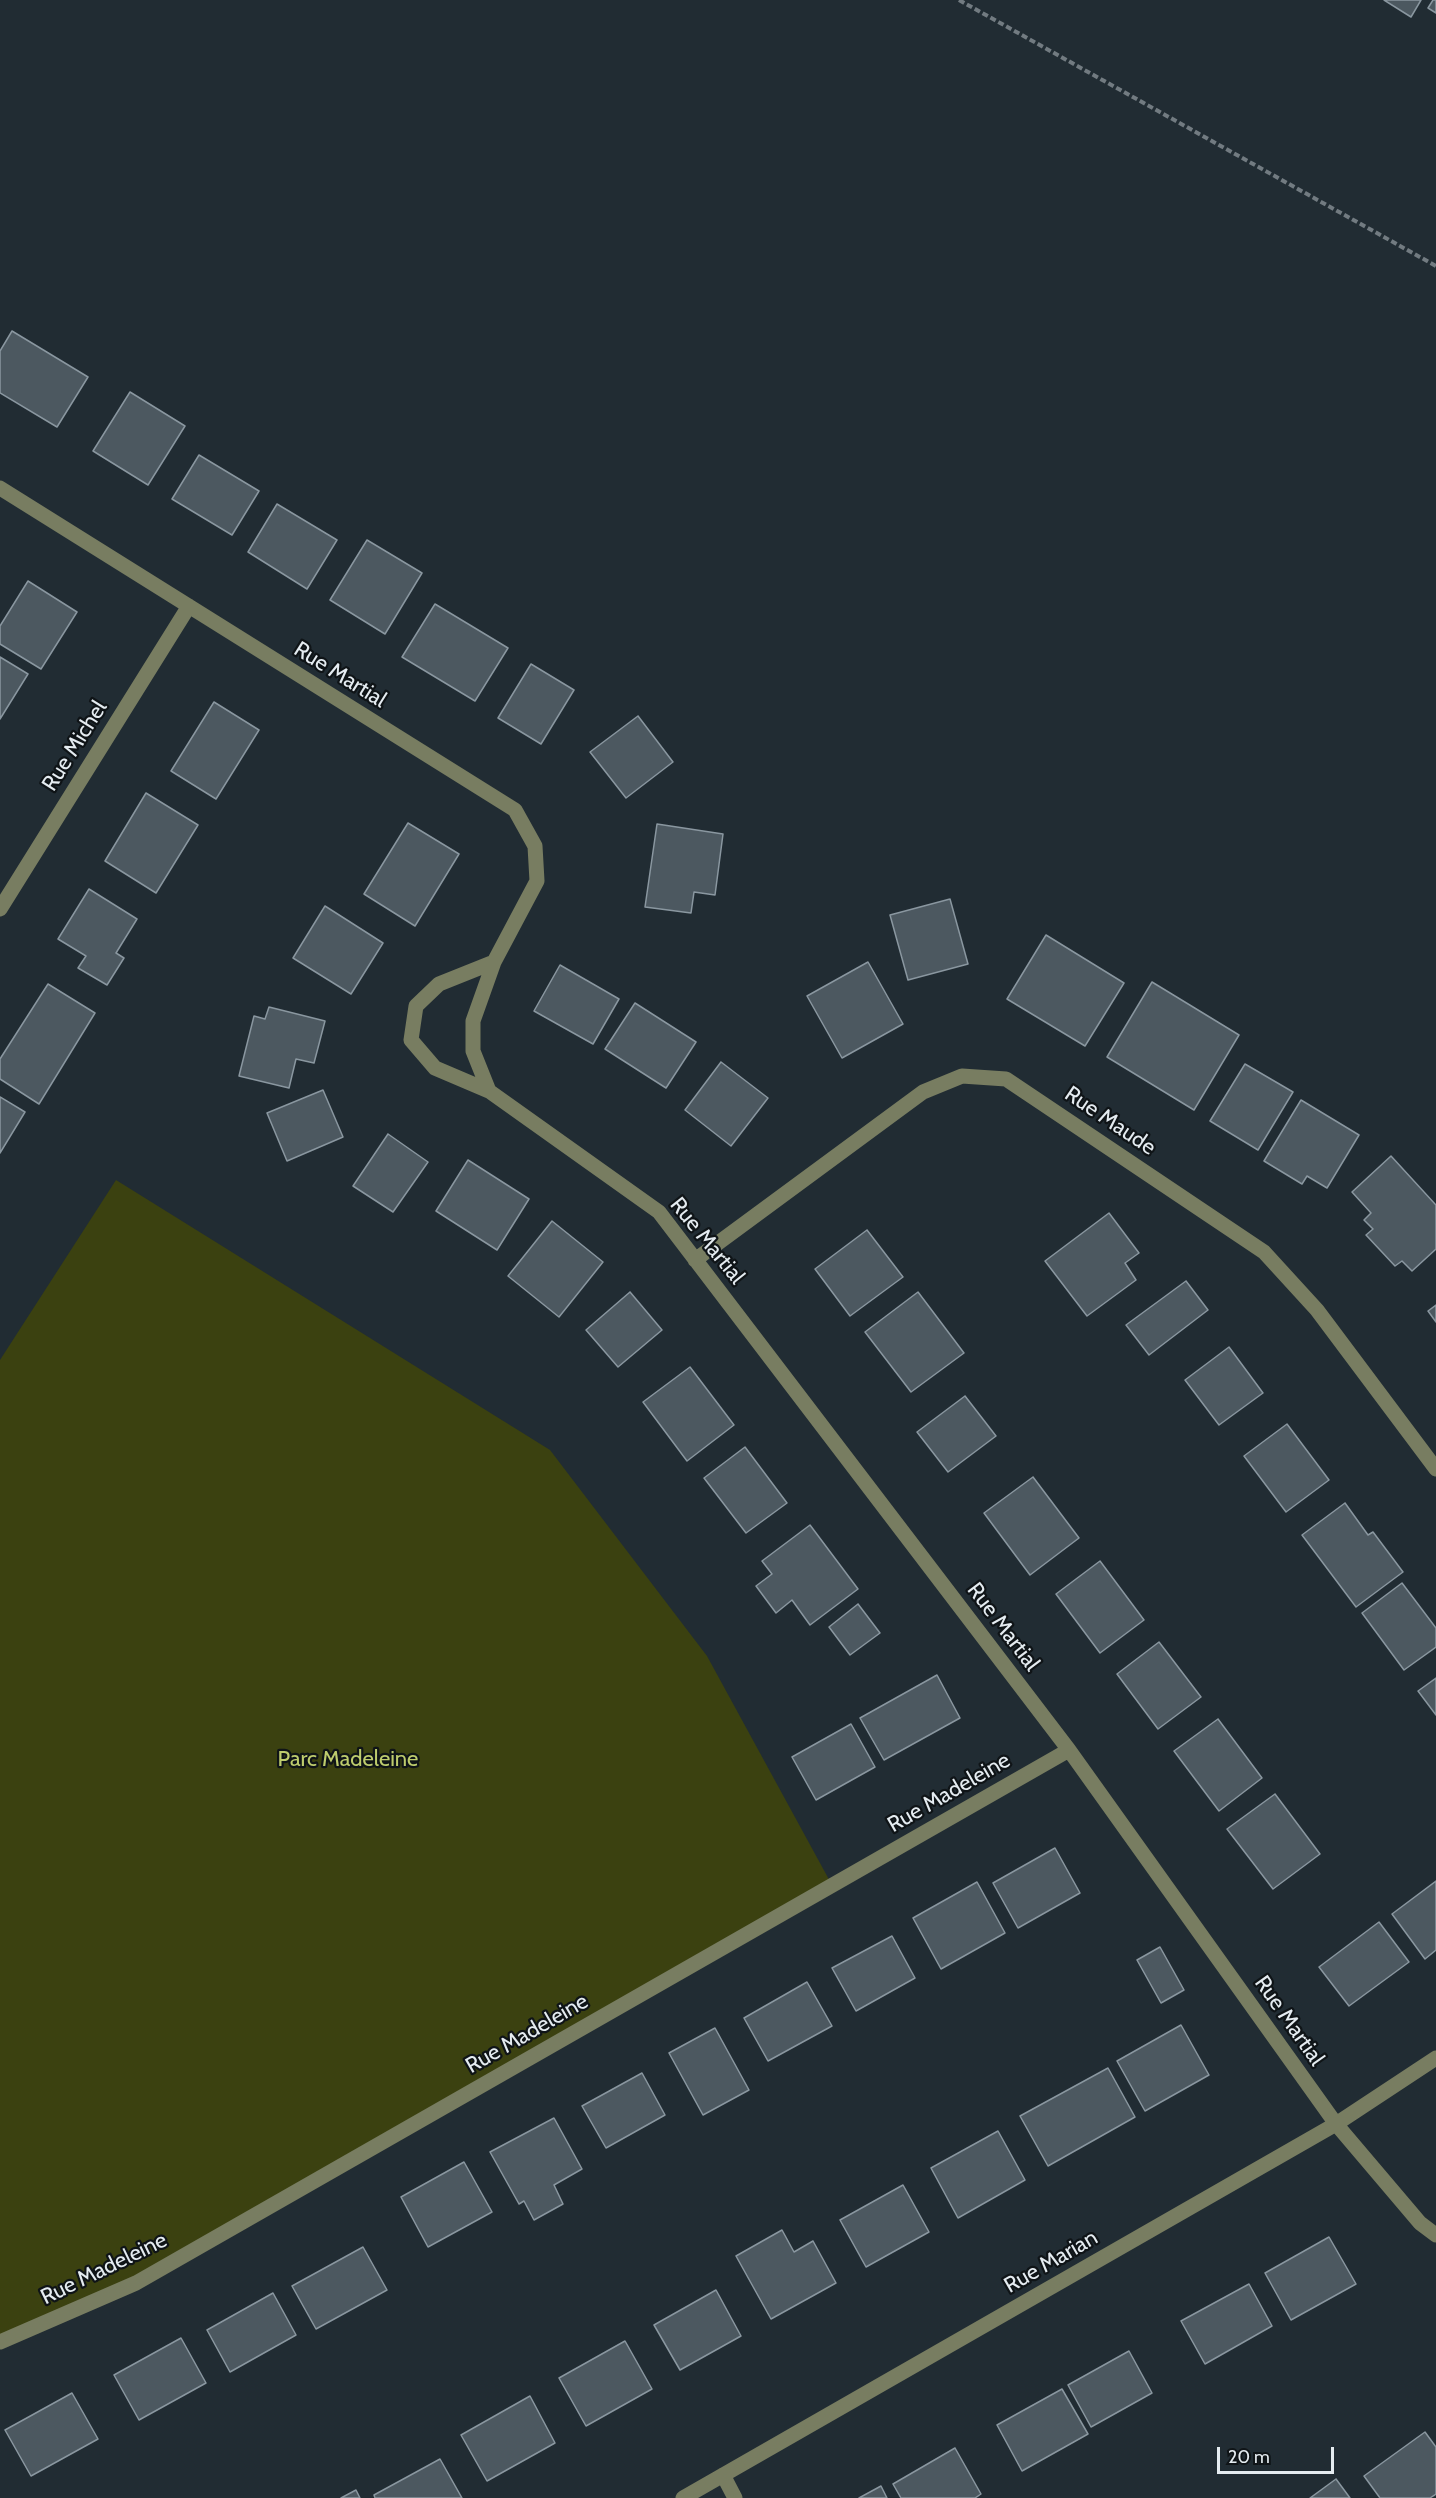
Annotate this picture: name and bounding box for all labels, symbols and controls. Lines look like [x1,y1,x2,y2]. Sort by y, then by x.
street label: Rue Martial [289,636,391,714]
street label: Rue Michel [37,696,113,796]
street label: Rue Maude [1059,1081,1161,1161]
street label: Rue Martial [664,1192,750,1290]
street label: Rue Martial [961,1578,1045,1676]
park label: Parc Madeleine [278,1747,418,1773]
street label: Rue Madeleine [883,1747,1015,1839]
street label: Rue Martial [1248,1971,1330,2071]
street label: Rue Madeleine [461,1988,593,2080]
street label: Rue Marian [1000,2225,1102,2299]
street label: Rue Madeleine [37,2227,171,2311]
scale bar [1220,2435,1337,2473]
text: 20 m [1228,2446,1270,2468]

